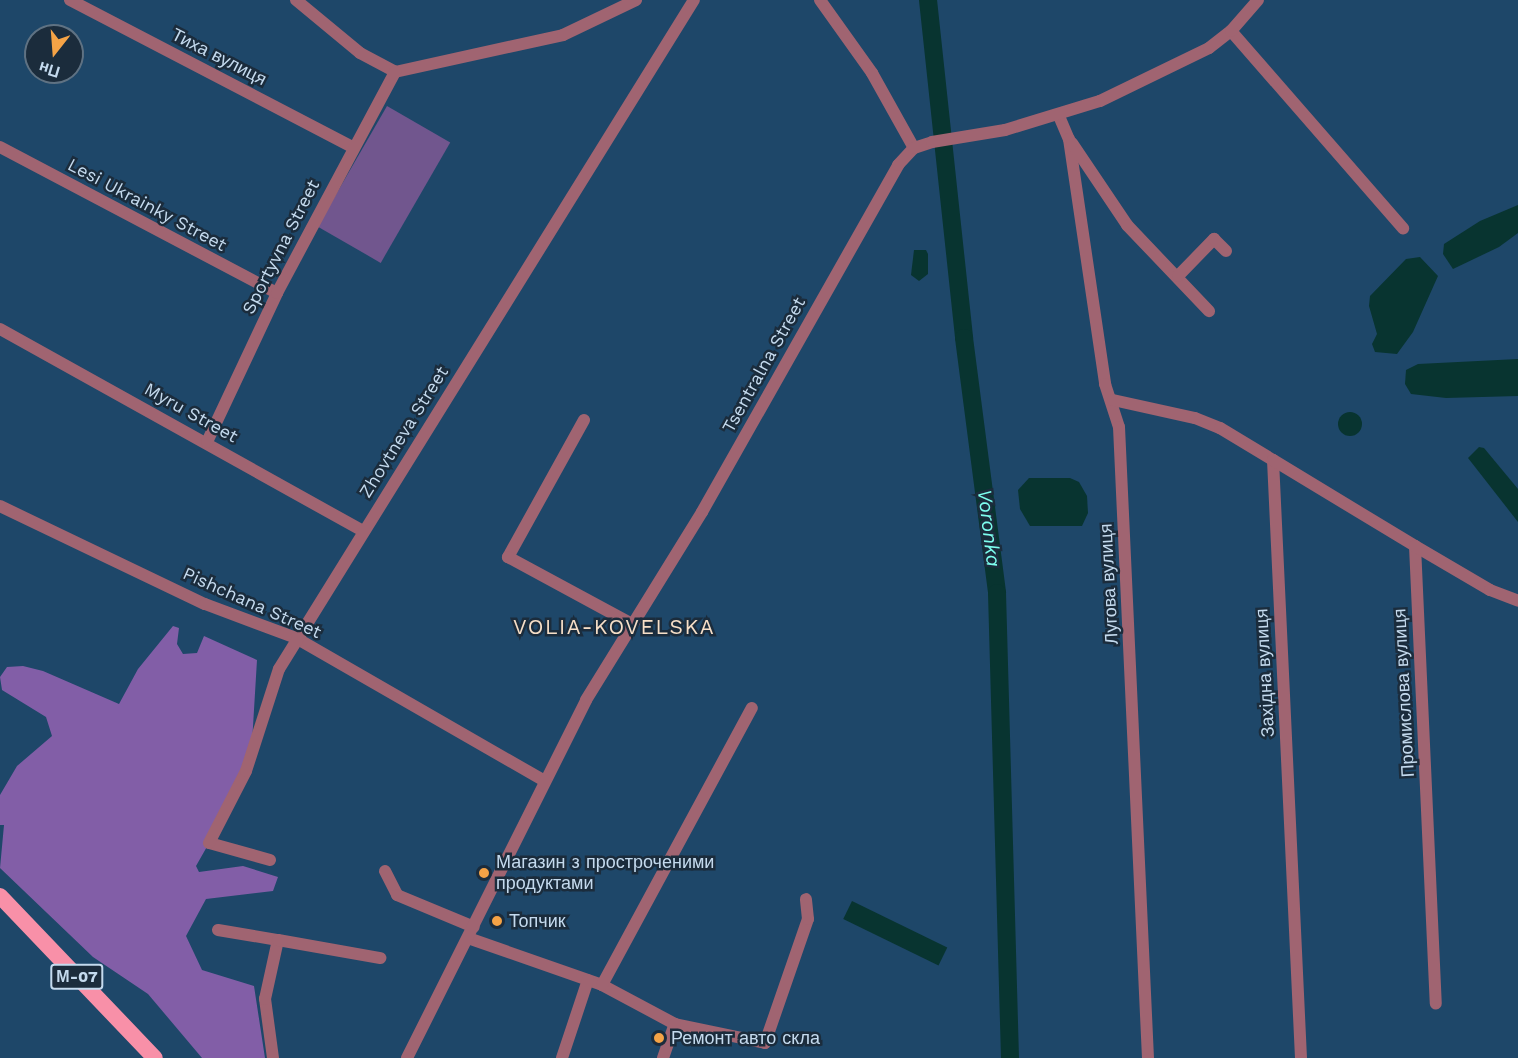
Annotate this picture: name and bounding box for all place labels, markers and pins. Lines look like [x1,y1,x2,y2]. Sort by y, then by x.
place label: Магазин з простроченими продуктами [496,852,714,894]
marker: Магазин з простроченими продуктами [477,866,491,880]
place label: Топчик [509,910,566,932]
marker: Топчик [490,914,504,928]
place label: Ремонт авто скла [671,1027,820,1049]
marker: Ремонт авто скла [652,1031,666,1045]

